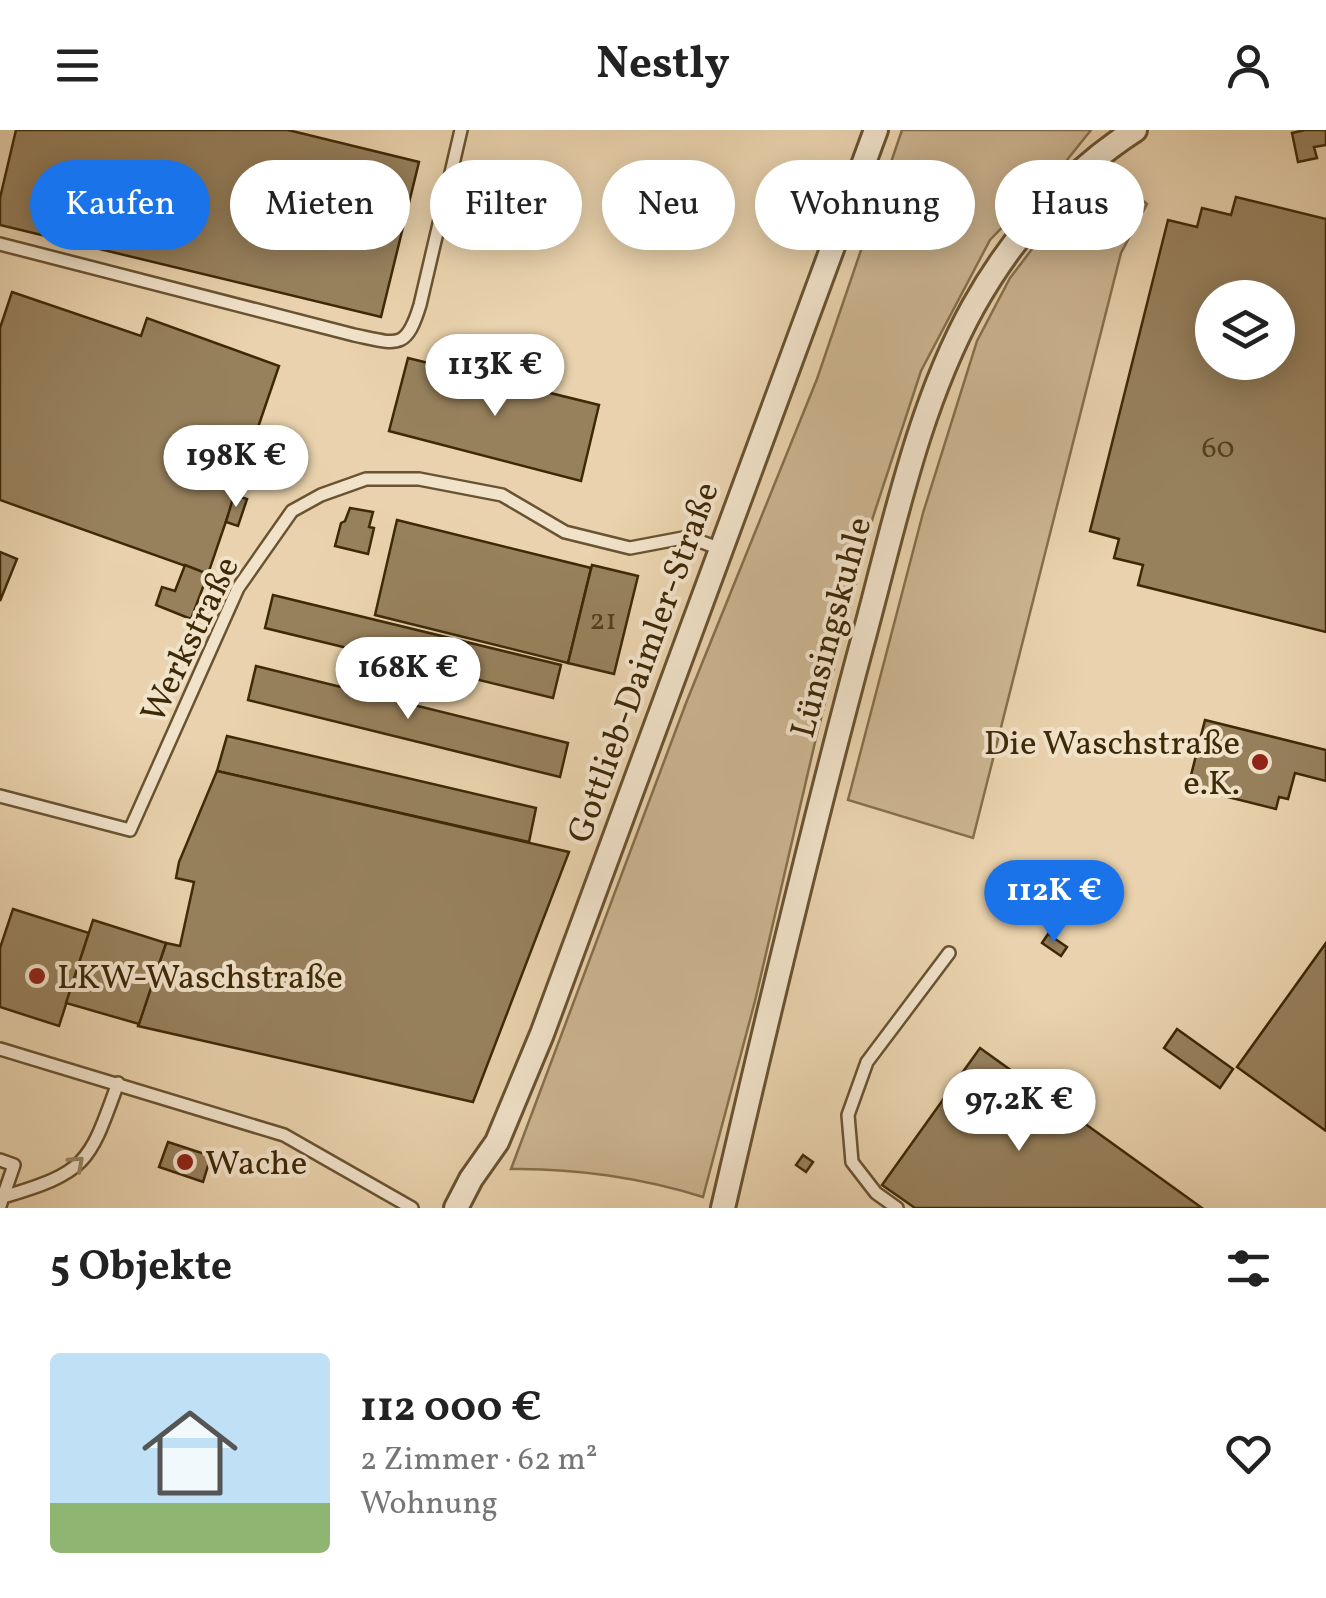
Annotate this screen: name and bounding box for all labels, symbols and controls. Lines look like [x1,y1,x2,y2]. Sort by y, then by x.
text: Nestly [596,34,730,97]
icon: menu [50,38,105,93]
icon: person [1221,38,1276,93]
chip: Kaufen [30,160,210,250]
chip: Mieten [230,160,410,250]
chip: Filter [430,160,582,250]
chip: Neu [602,160,735,250]
chip: Wohnung [755,160,975,250]
chip: Haus [995,160,1144,250]
map controls [1195,280,1295,380]
button: layers [1195,280,1295,380]
pin: 113K € [414,334,576,419]
text: 113K € [447,344,543,388]
pin: 198K € [155,425,317,510]
house number: 60 [1201,428,1235,470]
text: 198K € [185,435,287,479]
street label: Gottlieb-Daimler-Straße [557,476,733,850]
street label: Lünsingskuhle [780,512,885,743]
street label: Werkstraße [131,549,253,732]
house number: 21 [589,600,617,642]
pin: 168K € [327,637,489,722]
text: 168K € [357,647,459,691]
place label: Die Waschstraße e.K. [984,721,1240,809]
marker: Die Waschstraße e.K. [1249,751,1271,773]
pin: 112K € [973,860,1135,945]
text: 112K € [1006,870,1102,914]
place label: LKW-Waschstraße [57,955,343,1003]
marker: LKW-Waschstraße [26,965,48,987]
pin: 97.2K € [927,1069,1111,1154]
text: 97.2K € [965,1079,1073,1123]
place label: Wache [205,1141,307,1189]
marker: Wache [174,1151,196,1173]
one-way arrow [65,1157,84,1175]
text: 5 Objekte [50,1239,232,1298]
icon: filters [1221,1241,1276,1296]
text: 112 000 € [360,1380,542,1439]
icon: home [130,1393,250,1513]
icon: heart [1221,1426,1276,1481]
text: 2 Zimmer · 62 m² [360,1439,598,1483]
text: Wohnung [360,1483,498,1527]

